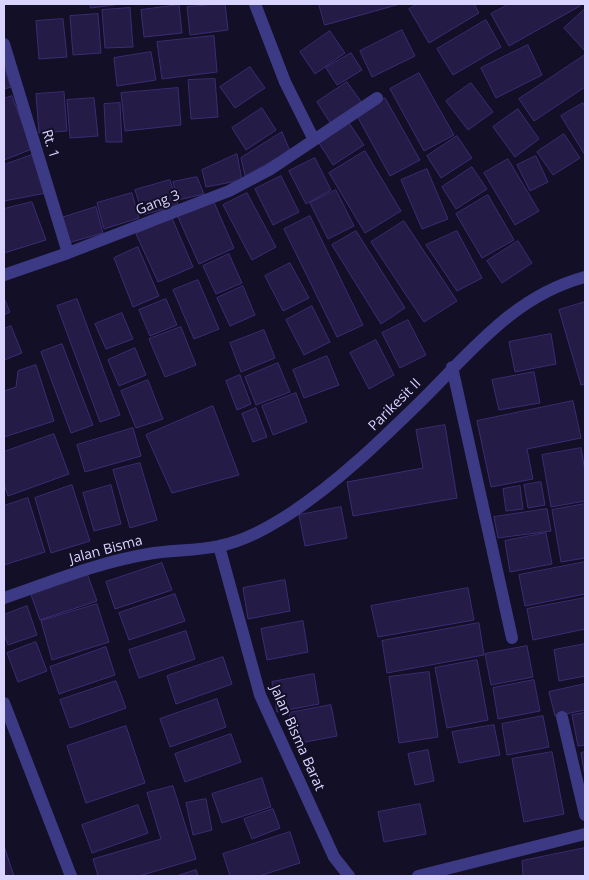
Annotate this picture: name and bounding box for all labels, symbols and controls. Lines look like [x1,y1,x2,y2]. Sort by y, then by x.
street label: Rt. 1 [38,128,62,160]
street label: Gang 3 [134,187,182,219]
street label: Parikesit II [365,375,425,435]
street label: Jalan Bisma [68,532,144,568]
street label: Jalan Bisma Barat [266,683,328,793]

